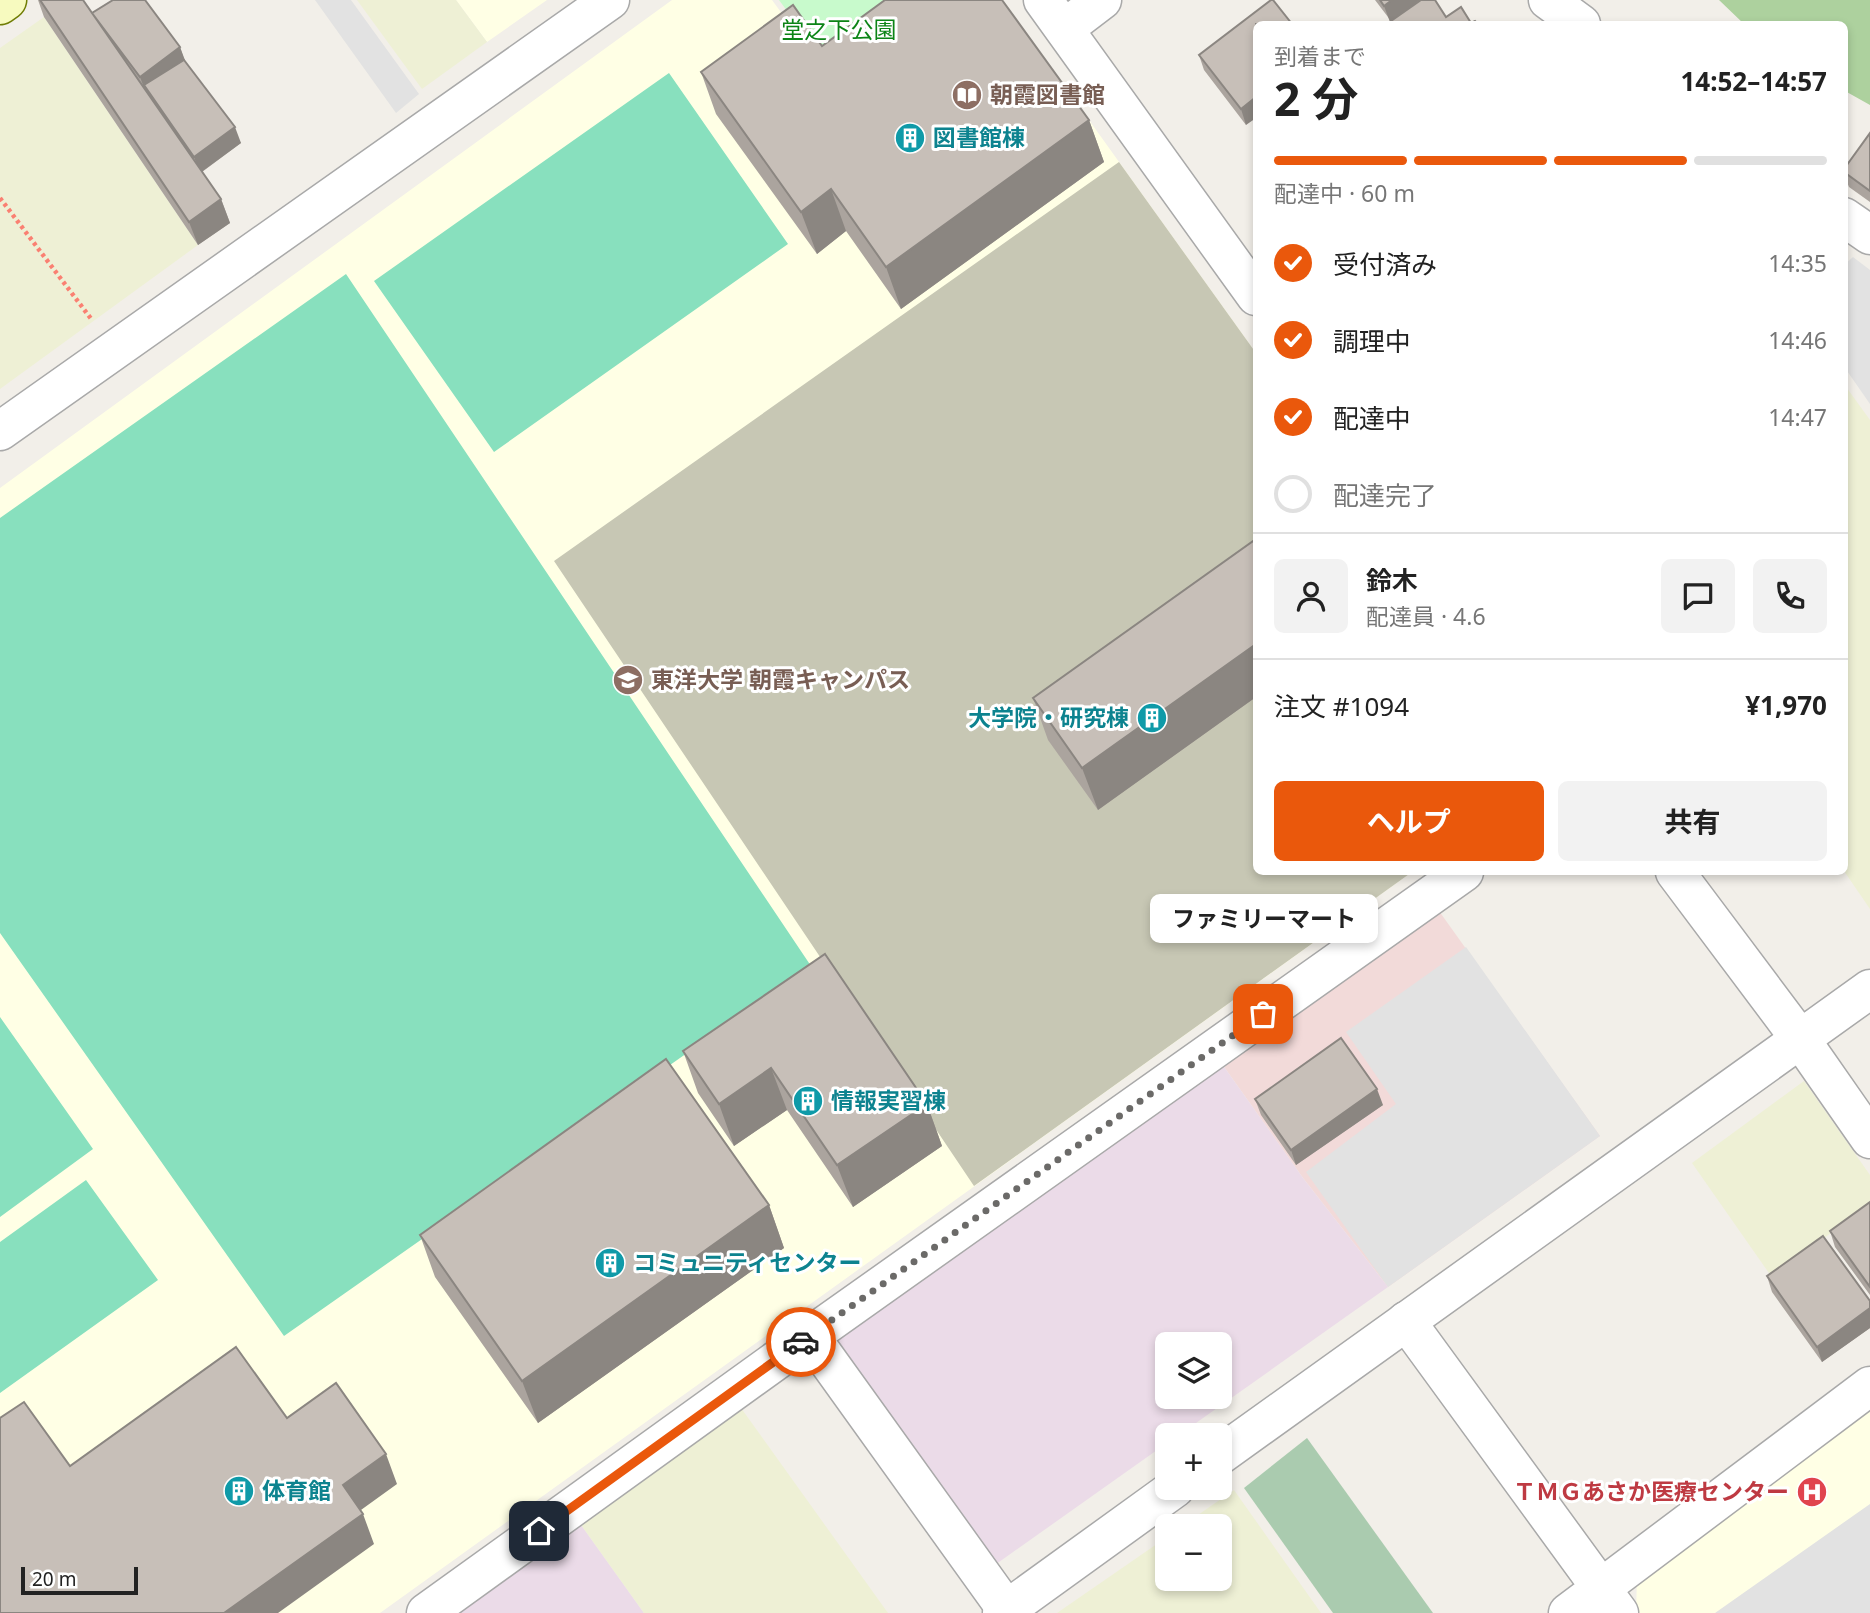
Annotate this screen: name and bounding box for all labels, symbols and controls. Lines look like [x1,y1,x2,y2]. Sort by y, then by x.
park label: 堂之下公園 [782,13,897,45]
text: 到着まで [1274,40,1366,72]
text: 14:52–14:57 [1680,63,1827,99]
text: 2 分 [1274,67,1358,129]
library icon: 朝霞図書館 [950,78,984,112]
place label: 朝霞図書館 [990,78,1105,110]
building icon: 図書館棟 [893,121,927,155]
place label: 図書館棟 [933,121,1025,153]
text: 配達中 · 60 m [1274,177,1415,209]
icon: check [1274,244,1312,282]
text: 受付済み [1333,246,1437,282]
text: 14:35 [1768,247,1827,279]
icon: check [1274,321,1312,359]
text: 調理中 [1333,323,1411,359]
text: 14:46 [1768,324,1827,356]
icon: check [1274,398,1312,436]
text: 配達中 [1333,400,1411,436]
text: 14:47 [1768,401,1827,433]
text: 配達完了 [1333,477,1437,513]
button: person [1274,559,1348,633]
button: chat [1661,559,1735,633]
button: phone [1753,559,1827,633]
text: 鈴木 [1366,562,1418,598]
text: 配達員 · 4.6 [1366,600,1486,632]
school or university icon: 東洋大学 朝霞キャンパス [611,663,645,697]
place label: 東洋大学 朝霞キャンパス [651,663,910,695]
text: ¥1,970 [1745,687,1827,723]
text: 注文 #1094 [1274,688,1409,724]
place label: 大学院・研究棟 [968,701,1129,733]
building icon: 大学院・研究棟 [1135,701,1169,735]
button: ヘルプ [1274,781,1544,861]
button: 共有 [1558,781,1827,861]
callout: ファミリーマート [1149,895,1377,944]
text: ファミリーマート [1172,902,1356,934]
pin [1233,984,1293,1044]
icon: bag [1244,995,1282,1033]
building icon: 情報実習棟 [791,1084,825,1118]
place label: 情報実習棟 [831,1084,946,1116]
building icon: コミュニティセンター [593,1246,627,1280]
place label: コミュニティセンター [633,1246,862,1278]
courier [766,1307,836,1377]
icon: car [782,1323,820,1361]
map controls [1155,1332,1232,1591]
button: layers [1155,1332,1232,1409]
button: + [1155,1423,1232,1500]
building icon: 体育館 [222,1474,256,1508]
place label: 体育館 [262,1474,331,1506]
place label: ＴＭＧあさか医療センター [1513,1475,1789,1507]
hospital icon: ＴＭＧあさか医療センター [1795,1475,1829,1509]
pin [509,1501,569,1561]
icon: home [520,1512,558,1550]
button: − [1155,1514,1232,1591]
scale bar [21,1564,138,1596]
text: 20 m [32,1566,76,1592]

